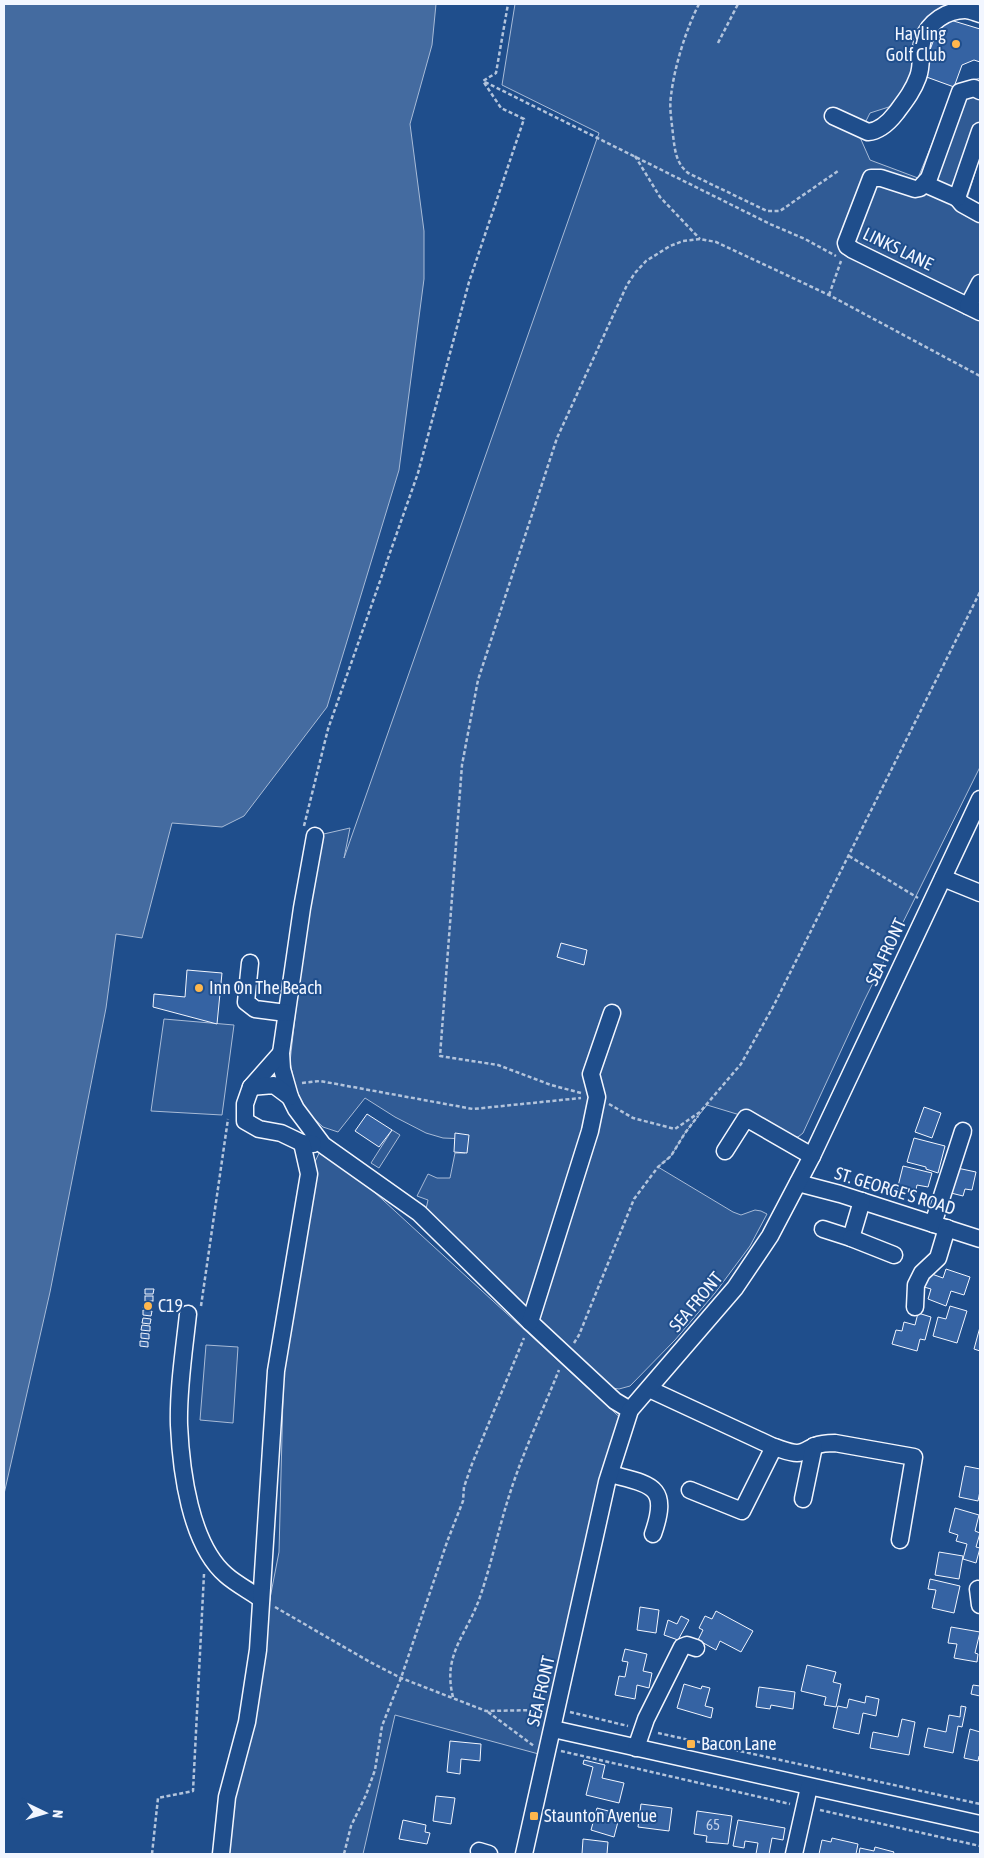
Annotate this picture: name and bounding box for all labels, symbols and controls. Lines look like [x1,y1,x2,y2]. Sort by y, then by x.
place label: Hayling Golf Club [886,23,946,65]
marker: Hayling Golf Club [950,38,962,50]
street label: LINKS LANE [860,223,937,275]
street label: SEA FRONT [861,915,910,989]
place label: Inn On The Beach [209,977,323,998]
marker: Inn On The Beach [193,982,205,994]
street label: ST. GEORGE'S ROAD [832,1162,958,1219]
street label: SEA FRONT [665,1267,727,1336]
place label: C19 [158,1295,183,1316]
marker: C19 [142,1300,154,1312]
street label: SEA FRONT [522,1654,559,1728]
place label: Bacon Lane [701,1733,776,1754]
marker: Bacon Lane [685,1738,697,1750]
north arrow [20,1788,70,1838]
place label: Staunton Avenue [544,1805,657,1826]
text: N [50,1809,66,1819]
marker: Staunton Avenue [528,1810,540,1822]
house number: 65 [706,1816,720,1833]

